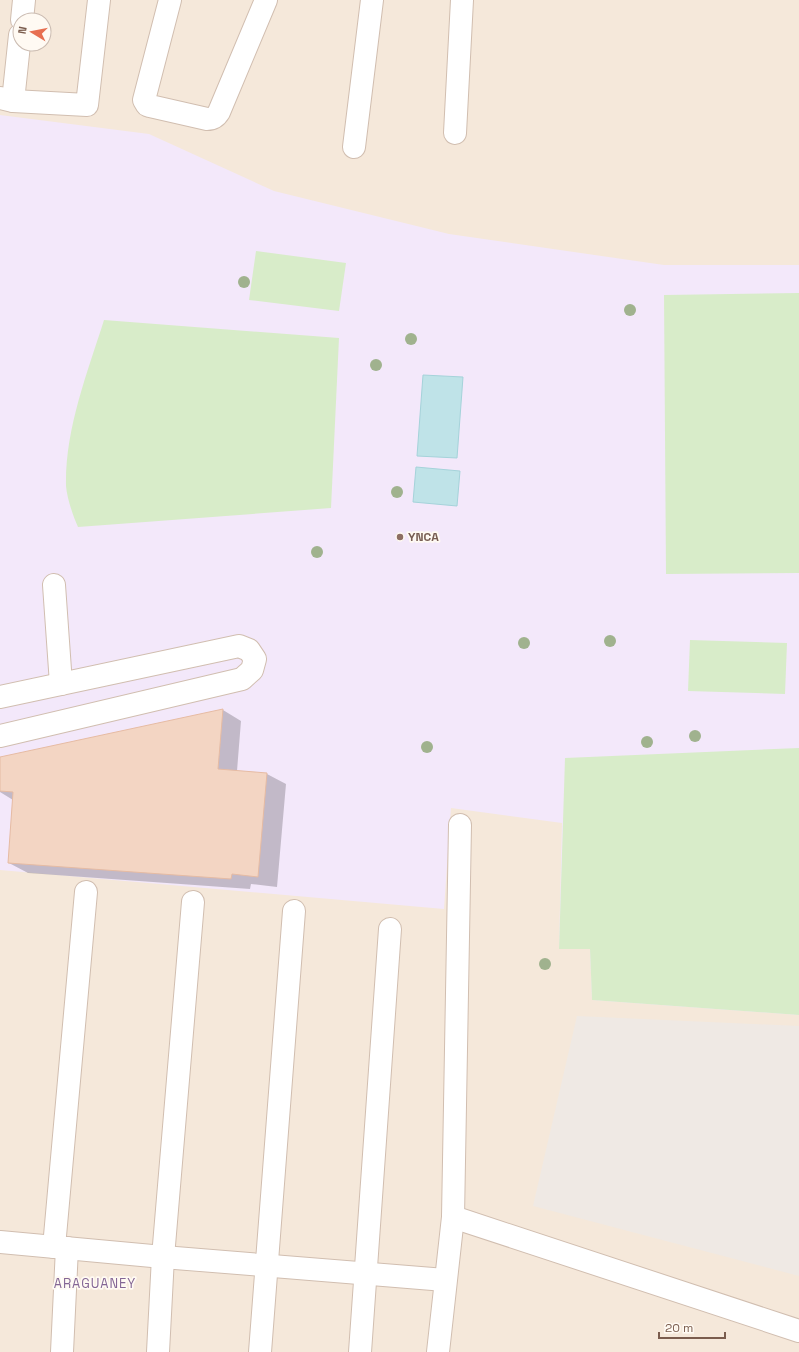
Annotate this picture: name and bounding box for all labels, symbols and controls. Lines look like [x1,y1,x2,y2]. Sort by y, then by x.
north arrow [12,12,52,52]
text: N [15,25,30,35]
place label: YNCA [408,529,439,545]
marker: YNCA [395,532,405,542]
district label: ARAGUANEY [54,1275,136,1292]
scale bar [659,1314,725,1340]
text: 20 m [665,1320,693,1336]

